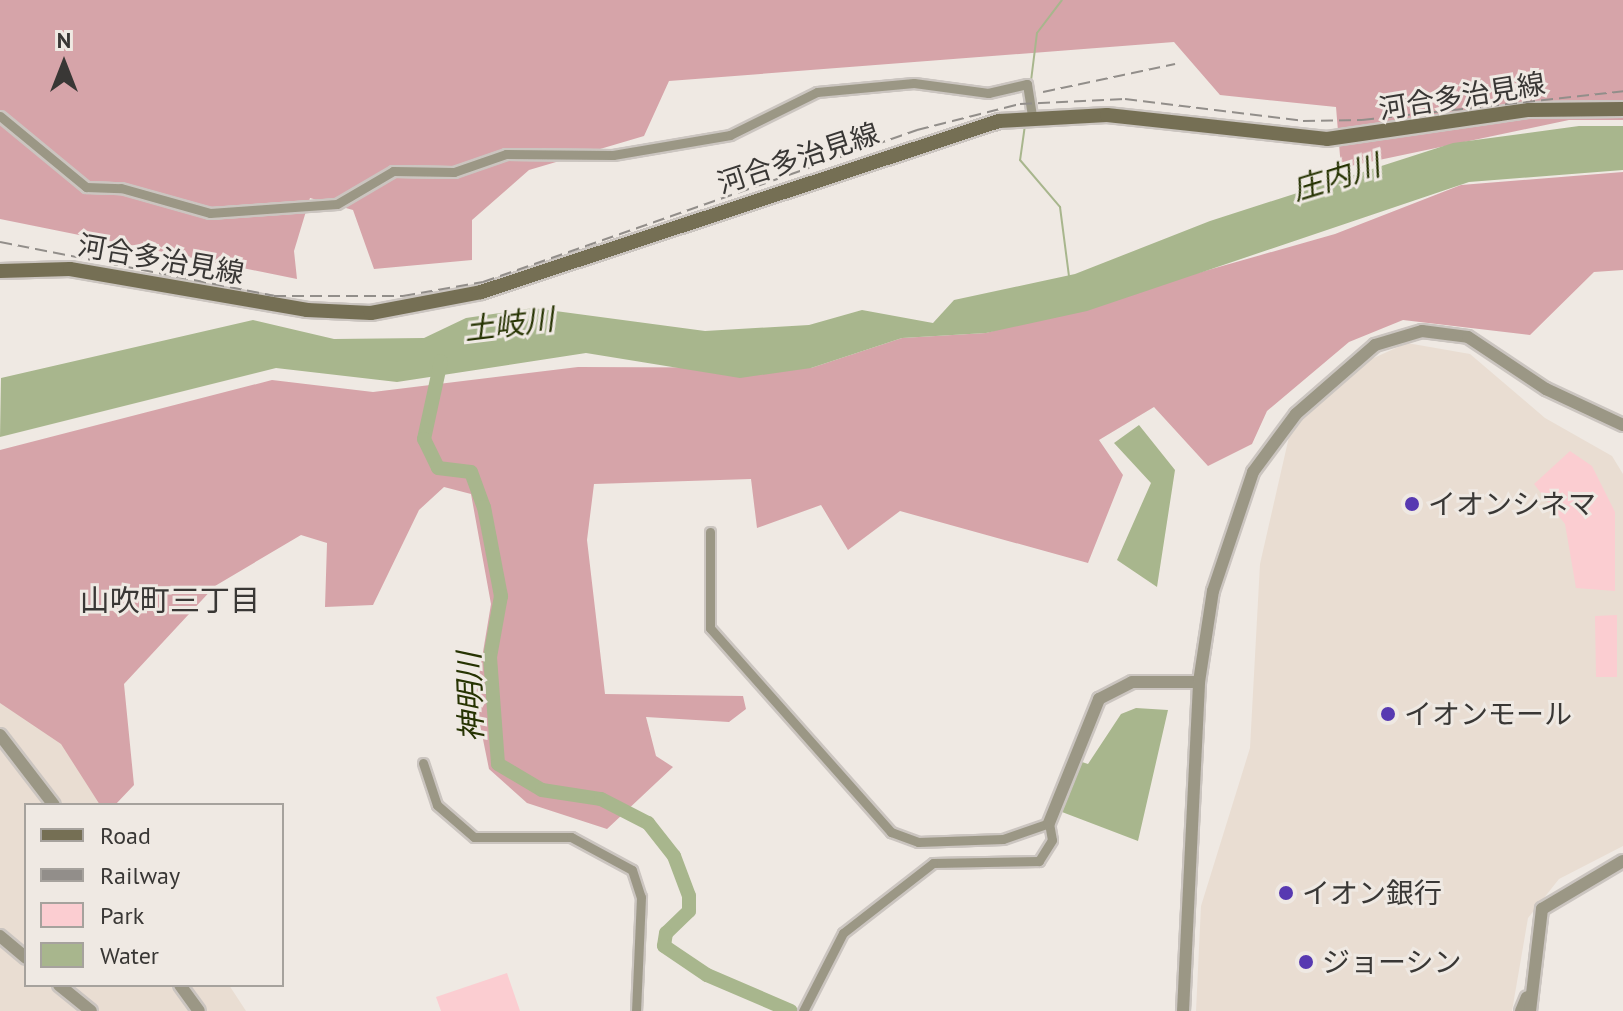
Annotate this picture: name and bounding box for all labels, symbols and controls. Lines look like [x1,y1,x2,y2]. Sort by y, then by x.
north arrow [24,24,104,104]
text: N [57,26,71,54]
street label: 河合多治見線 [1376,66,1548,126]
street label: 河合多治見線 [713,116,883,200]
water label: 庄内川 [1288,147,1384,207]
street label: 河合多治見線 [75,228,247,290]
water label: 土岐川 [462,301,556,347]
place label: イオンシネマ [1428,487,1596,521]
marker: イオンシネマ [1403,495,1421,513]
district label: 山吹町三丁目 [80,582,260,618]
water label: 神明川 [450,651,490,743]
place label: イオンモール [1404,697,1572,731]
marker: イオンモール [1379,705,1397,723]
legend [24,803,284,987]
text: Road [100,820,151,851]
text: Railway [100,860,180,891]
place label: イオン銀行 [1302,876,1442,910]
marker: イオン銀行 [1277,884,1295,902]
text: Park [100,900,144,931]
text: Water [100,940,159,971]
place label: ジョーシン [1322,945,1462,979]
marker: ジョーシン [1297,953,1315,971]

